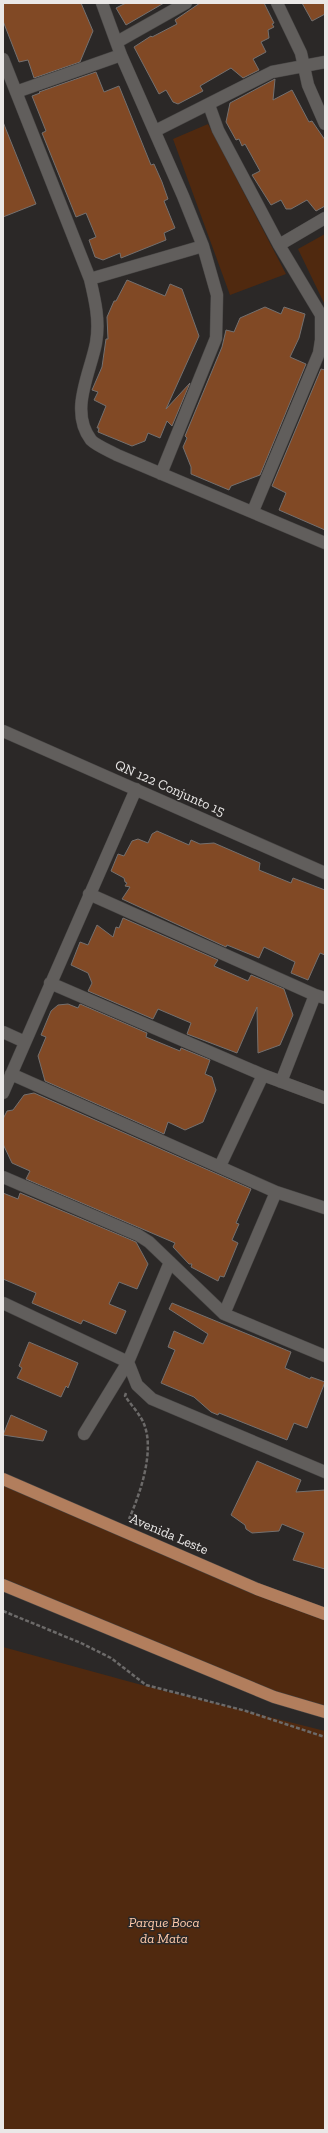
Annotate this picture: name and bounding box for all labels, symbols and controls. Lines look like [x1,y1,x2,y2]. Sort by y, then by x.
street label: QN 122 Conjunto 15 [112,756,228,820]
street label: Avenida Leste [127,1510,211,1558]
park label: Parque Boca da Mata [128,1914,200,1947]

